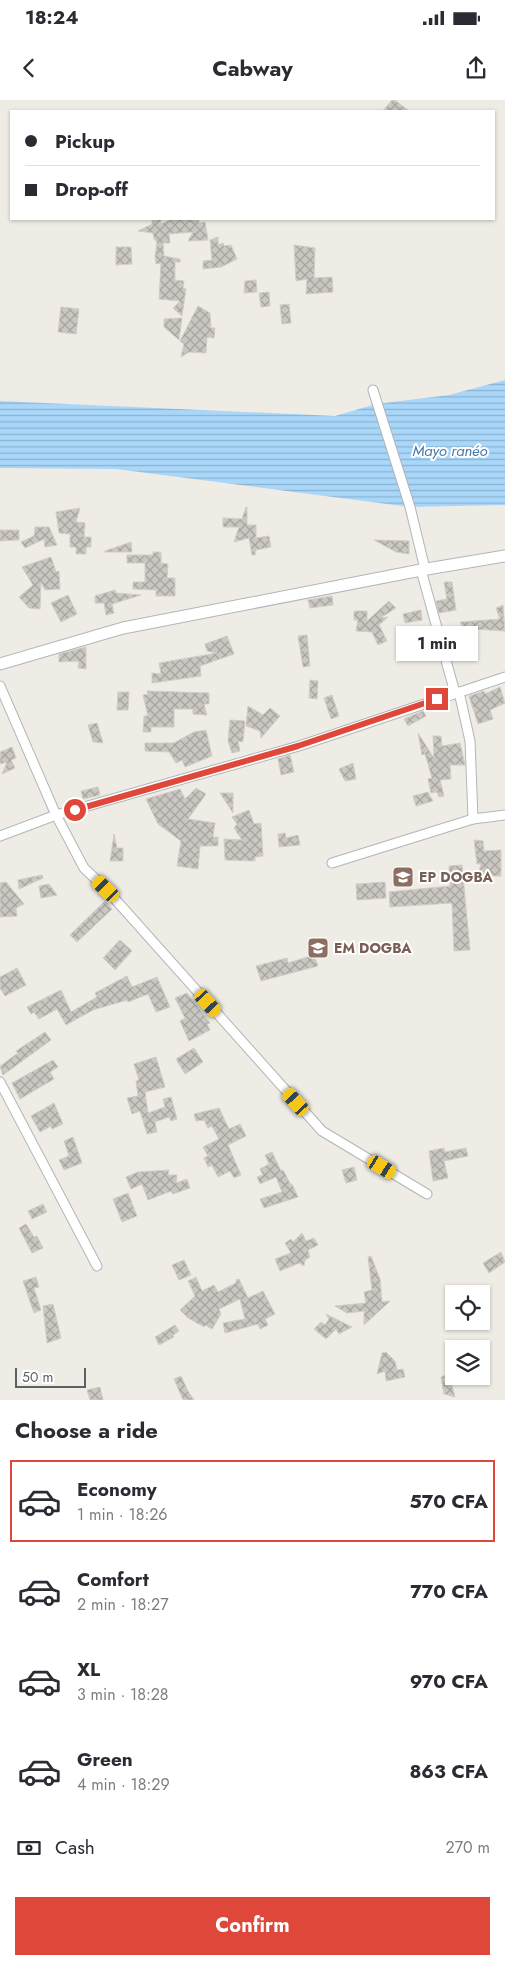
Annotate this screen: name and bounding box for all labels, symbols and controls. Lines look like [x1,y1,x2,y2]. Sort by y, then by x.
text: 18:24 [25,4,78,31]
text: Cabway [212,52,293,84]
icon: back [15,54,43,82]
icon: share [462,54,490,82]
text: Pickup [55,128,115,155]
text: Drop-off [55,176,128,203]
water label: Mayo ranéo [412,440,488,462]
callout: 1 min [396,626,478,662]
text: 1 min [417,632,457,655]
route end [426,688,448,710]
route start [64,799,86,821]
school or university icon: EP DOGBA [391,865,415,889]
place label: EP DOGBA [419,867,494,887]
car [89,873,122,905]
school or university icon: EM DOGBA [306,936,330,960]
place label: EM DOGBA [334,938,412,958]
car [192,987,223,1019]
car [280,1086,311,1118]
car [365,1153,398,1181]
map controls [445,1285,490,1385]
button: locate [445,1285,490,1330]
button: layers [445,1340,490,1385]
scale bar [15,1365,86,1388]
text: 50 m [22,1367,53,1387]
text: Choose a ride [15,1414,158,1446]
text: Economy [77,1476,157,1503]
icon: car [17,1479,62,1524]
text: 570 CFA [410,1488,488,1515]
text: 1 min · 18:26 [77,1503,168,1526]
text: Comfort [77,1566,149,1593]
icon: car [17,1569,62,1614]
text: 770 CFA [410,1578,488,1605]
text: 2 min · 18:27 [77,1593,169,1616]
text: XL [77,1656,100,1683]
icon: car [17,1659,62,1704]
text: 970 CFA [410,1668,488,1695]
text: 3 min · 18:28 [77,1683,169,1706]
text: Green [77,1746,133,1773]
icon: car [17,1749,62,1794]
text: 863 CFA [409,1758,488,1785]
text: 4 min · 18:29 [77,1773,170,1796]
icon: cash [15,1834,43,1862]
text: Cash [55,1834,95,1861]
text: 270 m [446,1836,490,1859]
button: Confirm [15,1897,490,1955]

